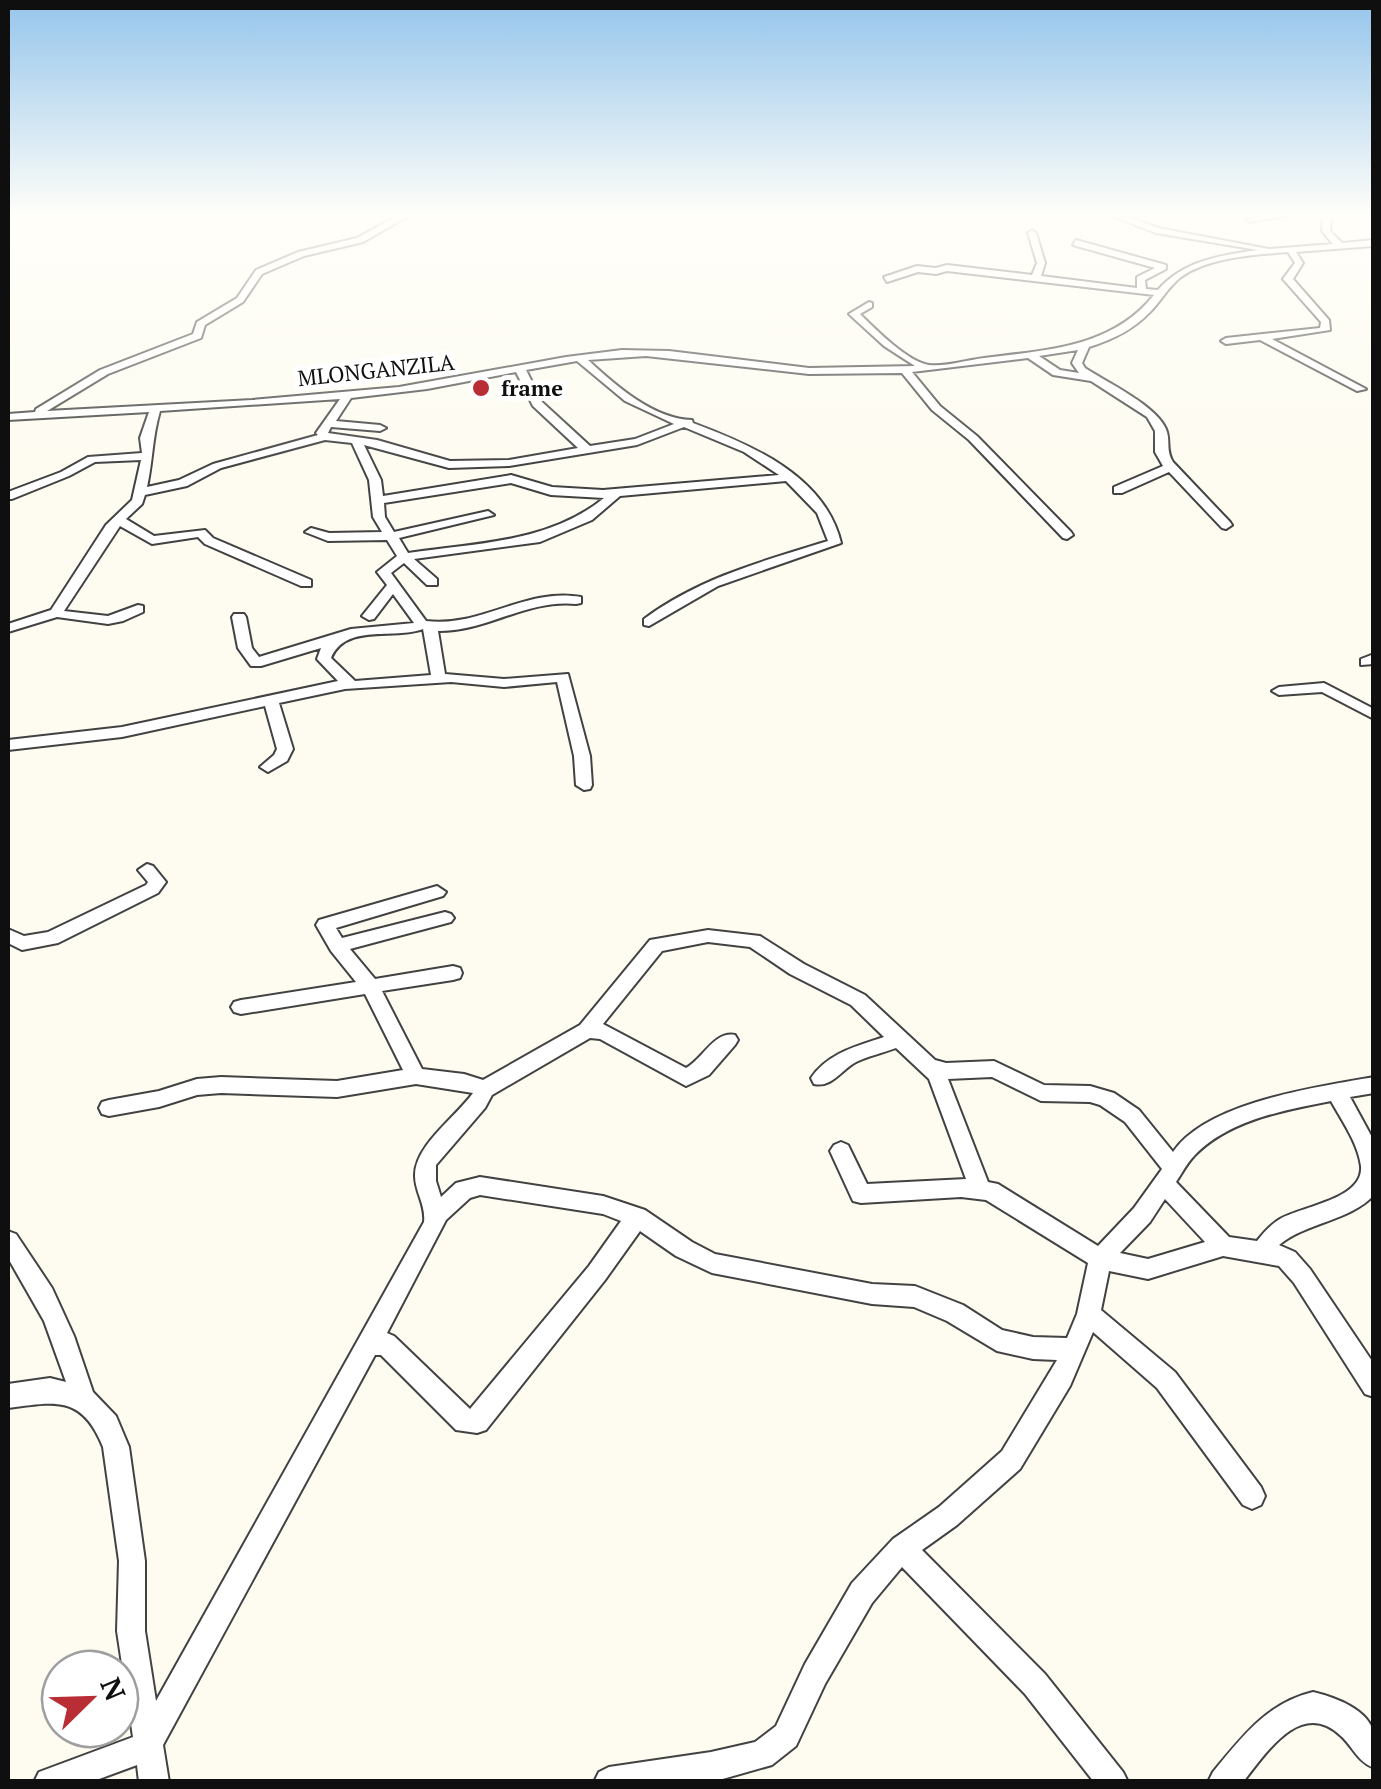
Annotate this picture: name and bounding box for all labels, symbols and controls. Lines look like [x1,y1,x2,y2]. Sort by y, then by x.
street label: MLONGANZILA [296,347,457,392]
place label: frame [501,373,563,402]
marker: frame [470,377,492,399]
north arrow [40,1649,140,1749]
text: N [92,1672,135,1706]

